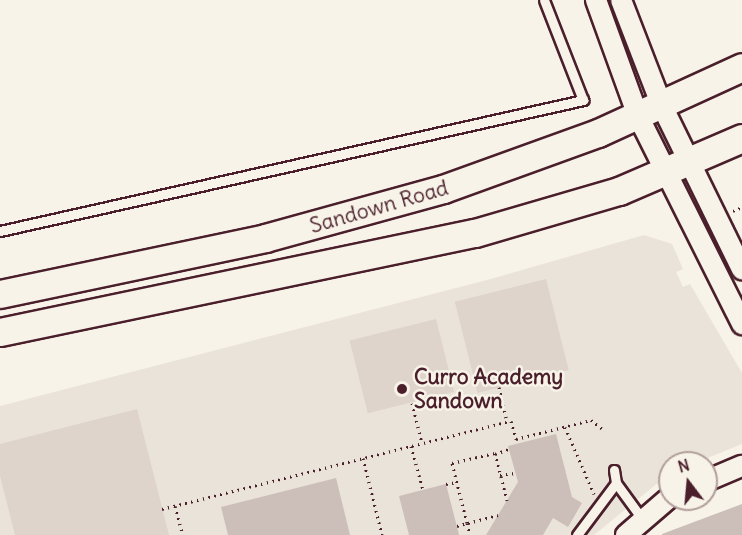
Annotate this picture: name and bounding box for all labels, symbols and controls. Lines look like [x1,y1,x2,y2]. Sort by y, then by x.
street label: Sandown Road [307,175,451,239]
place label: Curro Academy Sandown [414,364,563,414]
marker: Curro Academy Sandown [395,382,409,396]
north arrow [658,451,718,511]
text: N [676,454,692,477]

